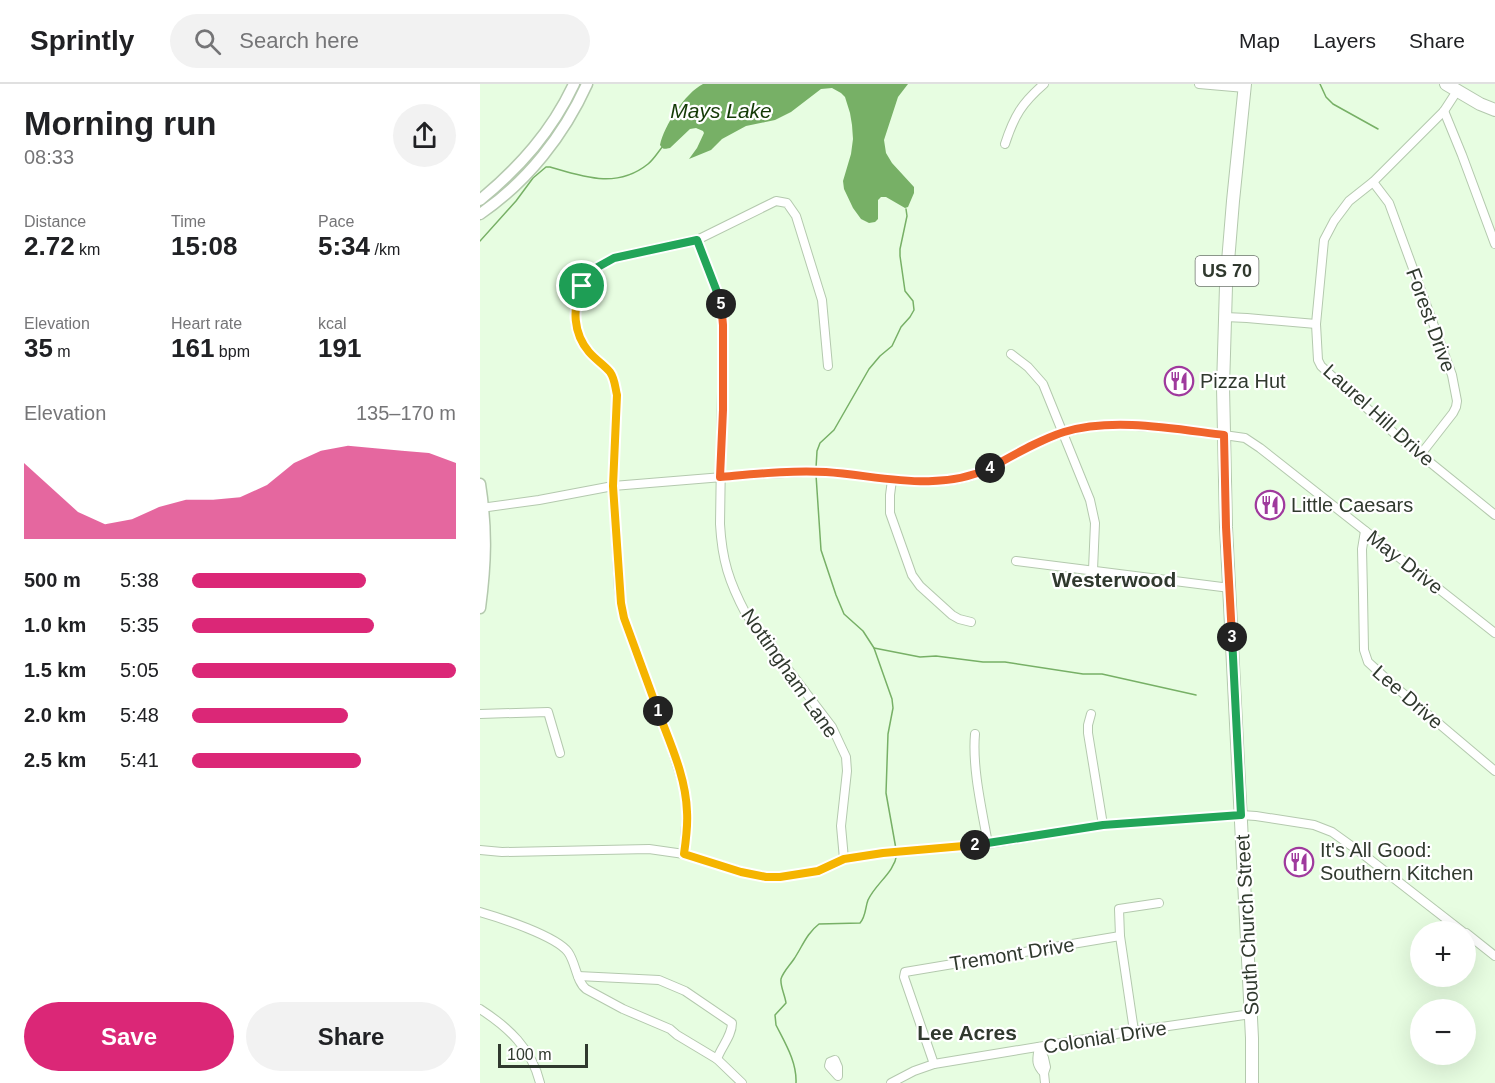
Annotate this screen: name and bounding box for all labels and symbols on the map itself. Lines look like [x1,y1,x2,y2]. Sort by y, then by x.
water label: Mays Lake [670,99,772,122]
road number: US 70 [1196,256,1258,286]
pin [556,260,607,311]
street label: Forest Drive [1402,265,1460,375]
pin: 5 [706,289,736,319]
street label: Laurel Hill Drive [1319,360,1439,470]
restaurant icon: Pizza Hut [1163,365,1195,397]
place label: Pizza Hut [1200,370,1286,392]
pin: 4 [975,453,1005,483]
restaurant icon: Little Caesars [1254,489,1286,521]
place label: Little Caesars [1291,494,1413,516]
street label: May Drive [1363,526,1447,598]
district label: Westerwood [1052,568,1176,591]
street label: Nottingham Lane [737,604,843,742]
pin: 3 [1217,622,1247,652]
street label: Lee Drive [1368,661,1448,733]
pin: 1 [643,696,673,726]
pin: 2 [960,830,990,860]
street label: South Church Street [1231,834,1263,1016]
place label: It's All Good: Southern Kitchen [1320,839,1473,884]
restaurant icon: It's All Good: Southern Kitchen [1283,846,1315,878]
street label: Tremont Drive [948,933,1076,975]
street label: Colonial Drive [1042,1016,1168,1058]
district label: Lee Acres [917,1021,1017,1044]
scale bar [498,1041,588,1068]

